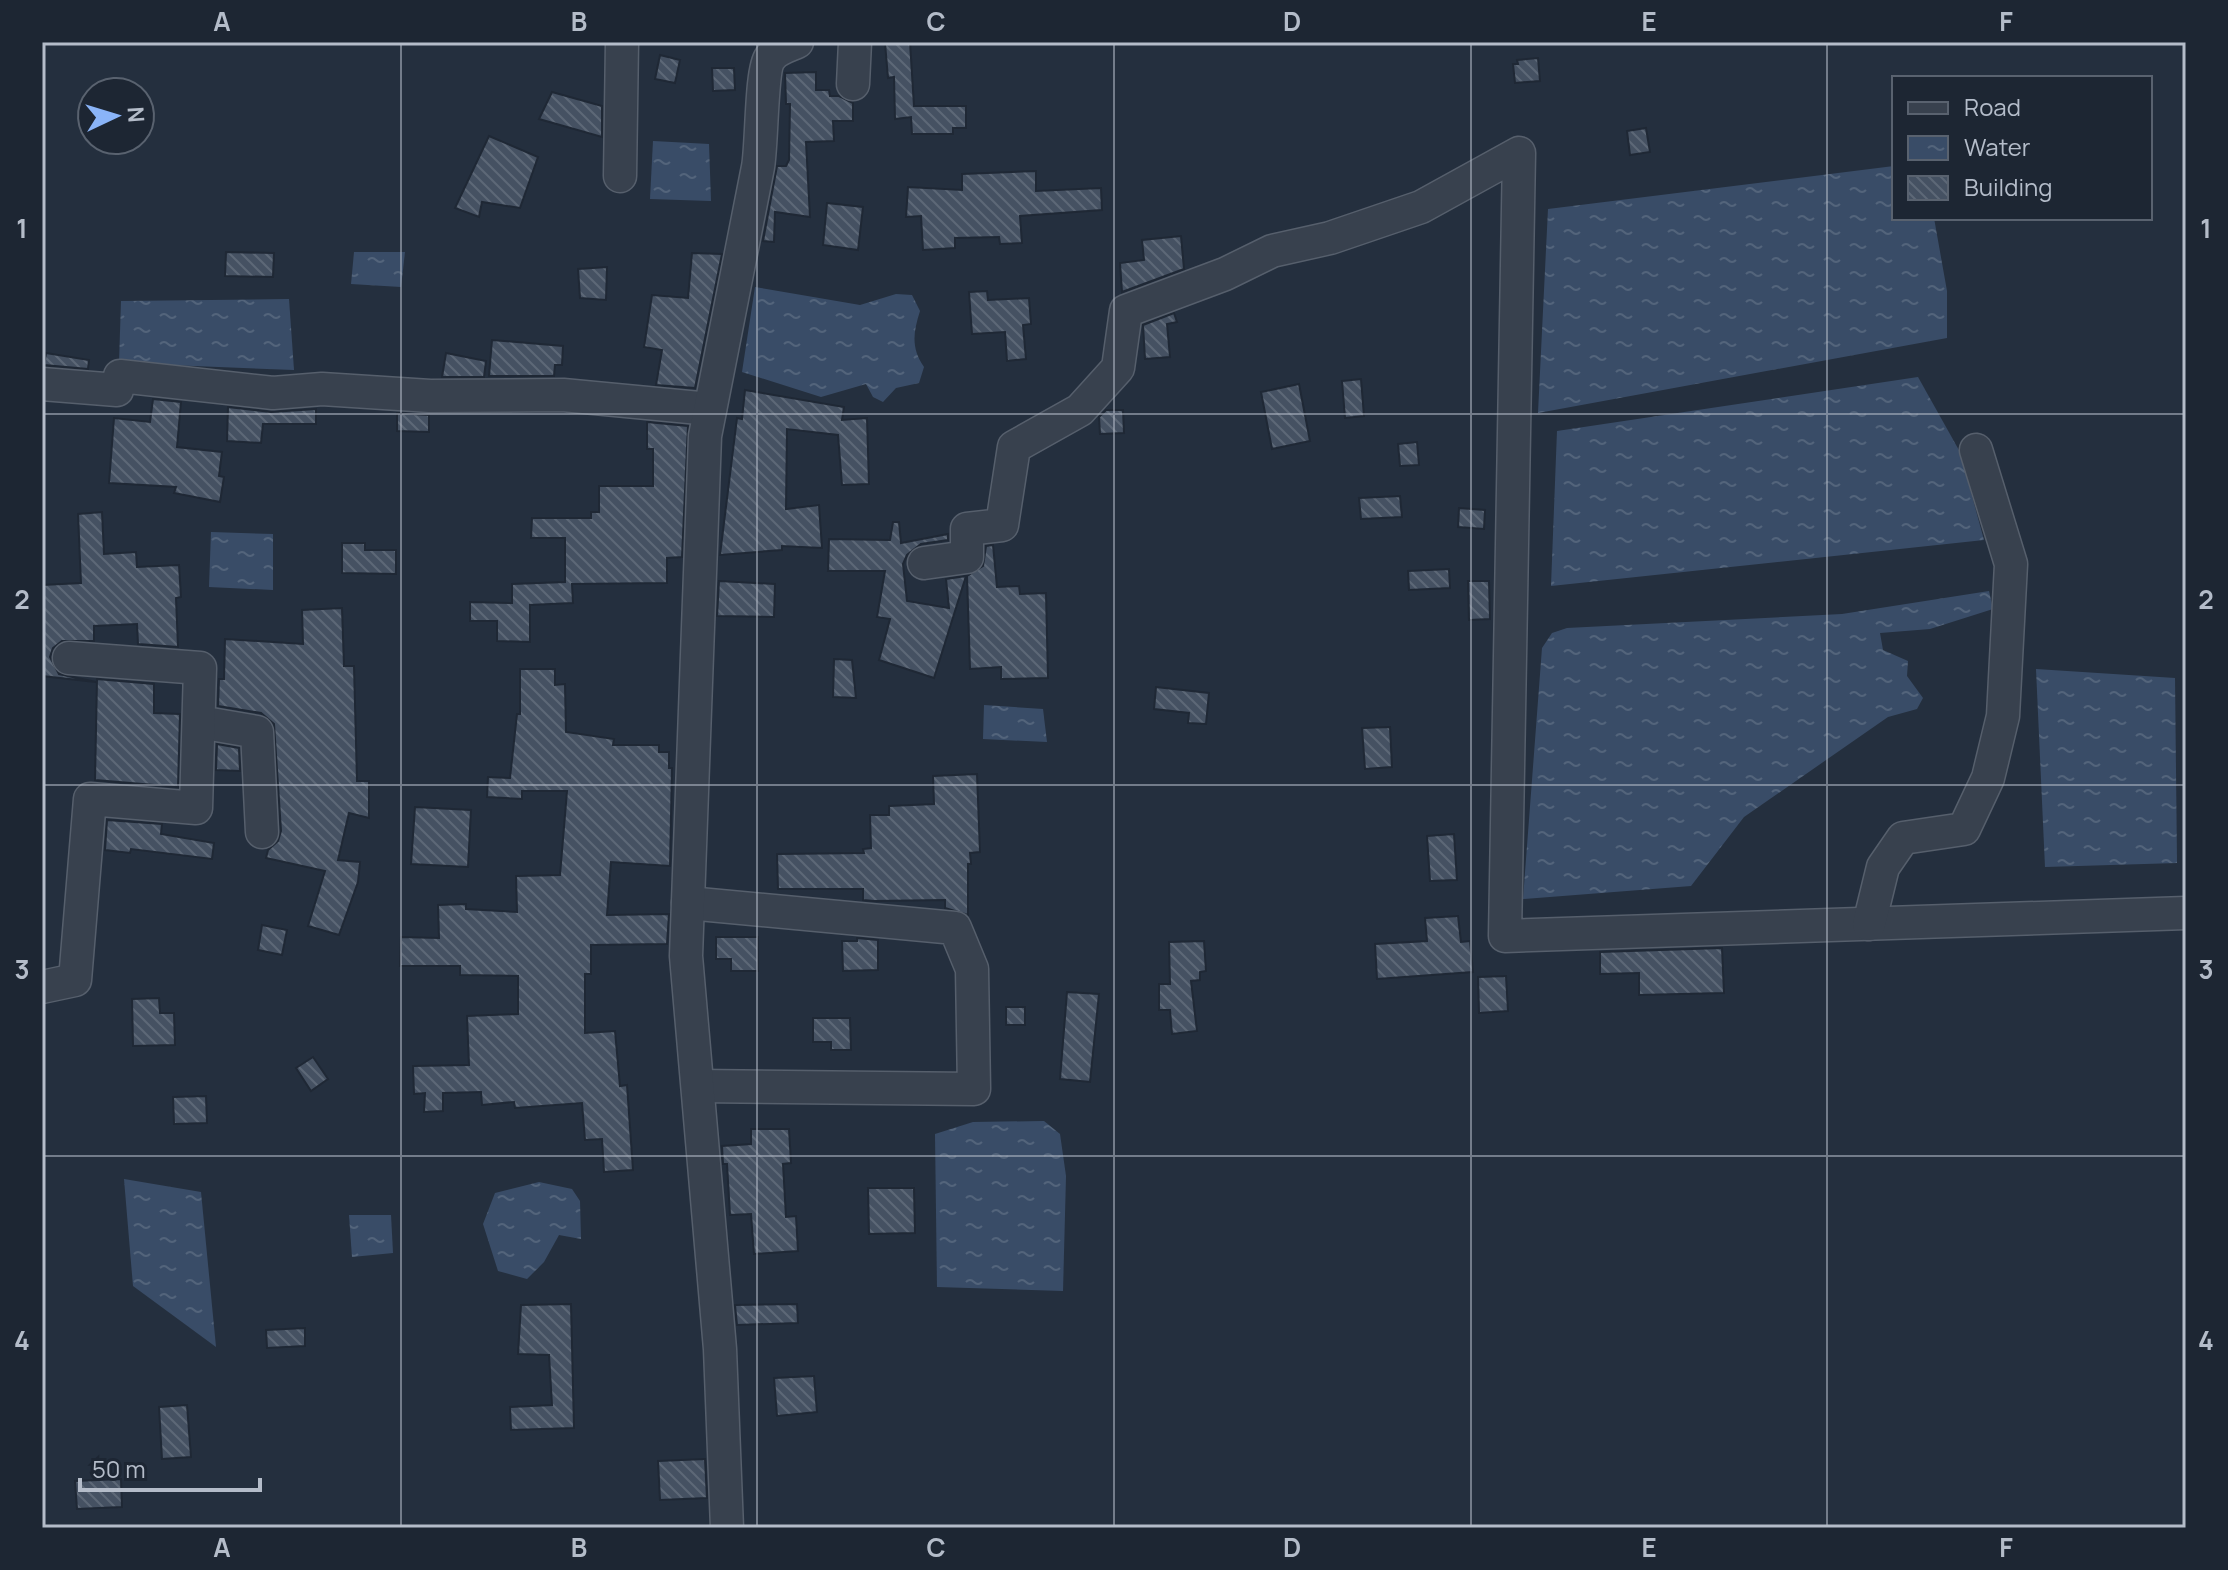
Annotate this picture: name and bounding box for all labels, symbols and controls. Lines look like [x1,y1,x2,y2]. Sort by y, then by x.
text: A [213,3,231,39]
text: B [571,3,587,39]
text: C [926,3,946,39]
text: D [1283,3,1301,39]
text: E [1641,3,1657,39]
text: F [1999,3,2013,39]
north arrow [76,76,156,156]
legend [1892,76,2152,220]
text: Road [1964,90,2021,123]
text: N [120,106,151,124]
text: Water [1964,130,2031,163]
text: Building [1964,170,2052,203]
text: 1 [16,210,28,246]
text: 1 [2200,210,2212,246]
text: 2 [14,581,30,617]
text: 2 [2198,581,2214,617]
text: 3 [14,951,30,987]
text: 3 [2198,951,2214,987]
text: 4 [14,1322,30,1358]
text: 4 [2198,1322,2214,1358]
scale bar [80,1442,260,1492]
text: 50 m [92,1452,146,1485]
text: A [213,1529,231,1565]
text: B [571,1529,587,1565]
text: C [926,1529,946,1565]
text: D [1283,1529,1301,1565]
text: E [1641,1529,1657,1565]
text: F [1999,1529,2013,1565]

